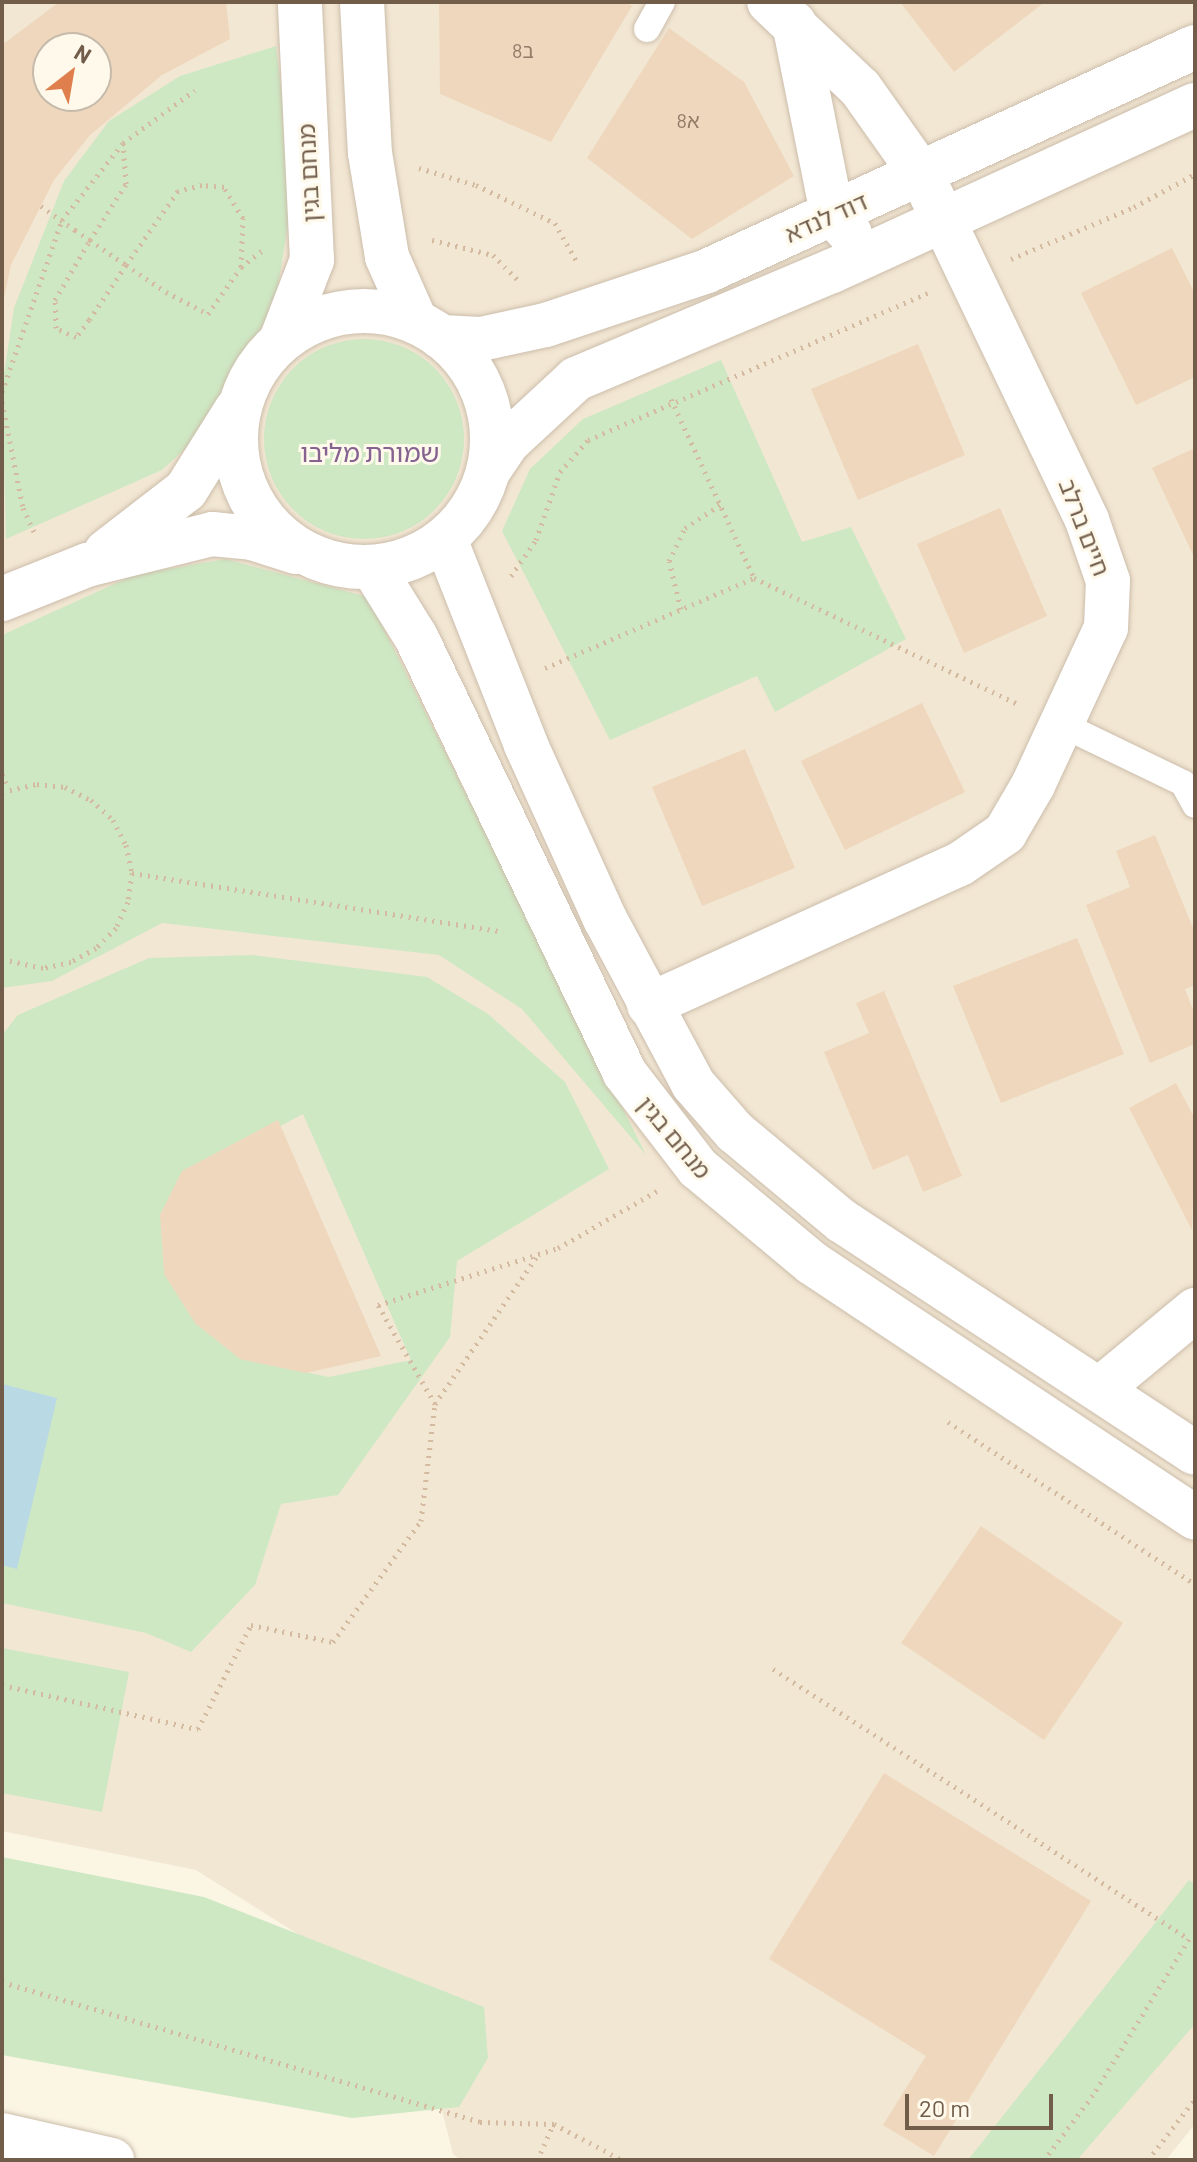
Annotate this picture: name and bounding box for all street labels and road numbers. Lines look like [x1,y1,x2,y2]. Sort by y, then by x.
street label: מנחם בגין [291,123,325,223]
street label: דוד לנדא [780,186,872,248]
street label: חיים ברלב [1053,474,1117,580]
street label: מנחם בגין [632,1090,718,1184]

